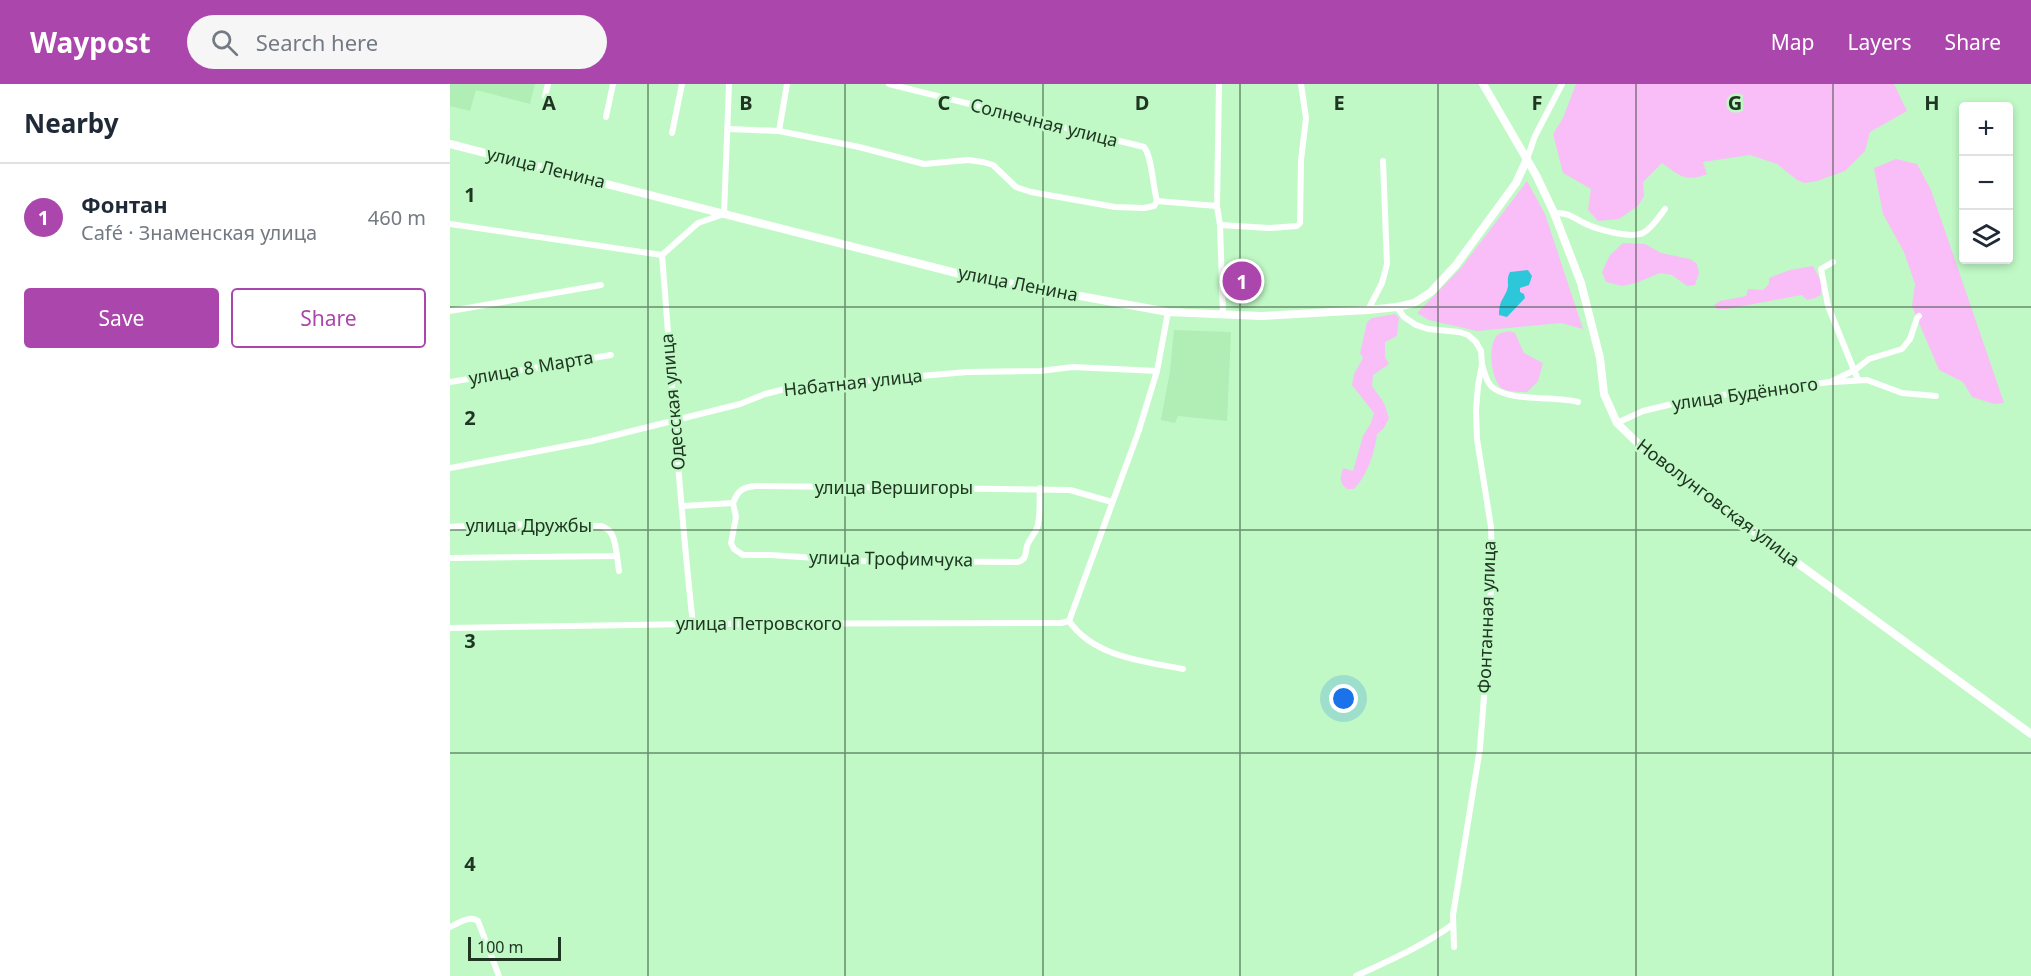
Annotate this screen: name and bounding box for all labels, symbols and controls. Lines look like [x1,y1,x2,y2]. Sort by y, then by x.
search box [187,15,607,69]
text: Waypost [30,23,151,61]
icon: search [208,26,241,59]
text: Search here [256,27,378,57]
text: Map [1771,28,1815,56]
text: Layers [1848,28,1912,56]
text: Share [1945,28,2001,56]
text: A [542,89,556,116]
text: B [739,89,753,116]
text: C [938,89,951,116]
text: D [1135,89,1149,116]
text: E [1333,89,1345,116]
text: F [1532,89,1542,116]
text: G [1728,89,1742,116]
text: H [1924,89,1940,116]
street label: Солнечная улица [968,92,1121,152]
map controls [1959,102,2013,264]
button: + [1959,102,2013,156]
text: Nearby [24,105,119,141]
street label: улица Ленина [484,141,608,193]
button: − [1959,156,2013,210]
text: 1 [464,181,476,208]
text: Фонтан [81,189,168,219]
text: 1 [38,204,49,231]
text: 460 m [368,204,426,231]
button: layers [1959,210,2013,264]
text: Café · Знаменская улица [81,219,317,246]
pin: 1 [1222,258,1262,304]
street label: улица Ленина [956,260,1080,306]
button: Save [24,288,219,348]
button: Share [231,288,426,348]
street label: Одесская улица [654,333,690,471]
street label: улица 8 Марта [467,344,595,390]
street label: Набатная улица [782,363,924,401]
street label: улица Будённого [1670,371,1819,415]
text: 2 [464,404,476,431]
street label: Новолунговская улица [1632,433,1805,571]
street label: улица Вершигоры [815,475,973,499]
street label: улица Дружбы [466,513,592,537]
street label: Фонтанная улица [1471,540,1501,694]
street label: улица Трофимчука [809,545,973,571]
street label: улица Петровского [676,611,842,635]
text: 3 [464,627,476,654]
your location [1329,684,1358,713]
text: 4 [464,850,476,877]
scale bar [468,934,561,962]
text: 100 m [477,936,524,958]

